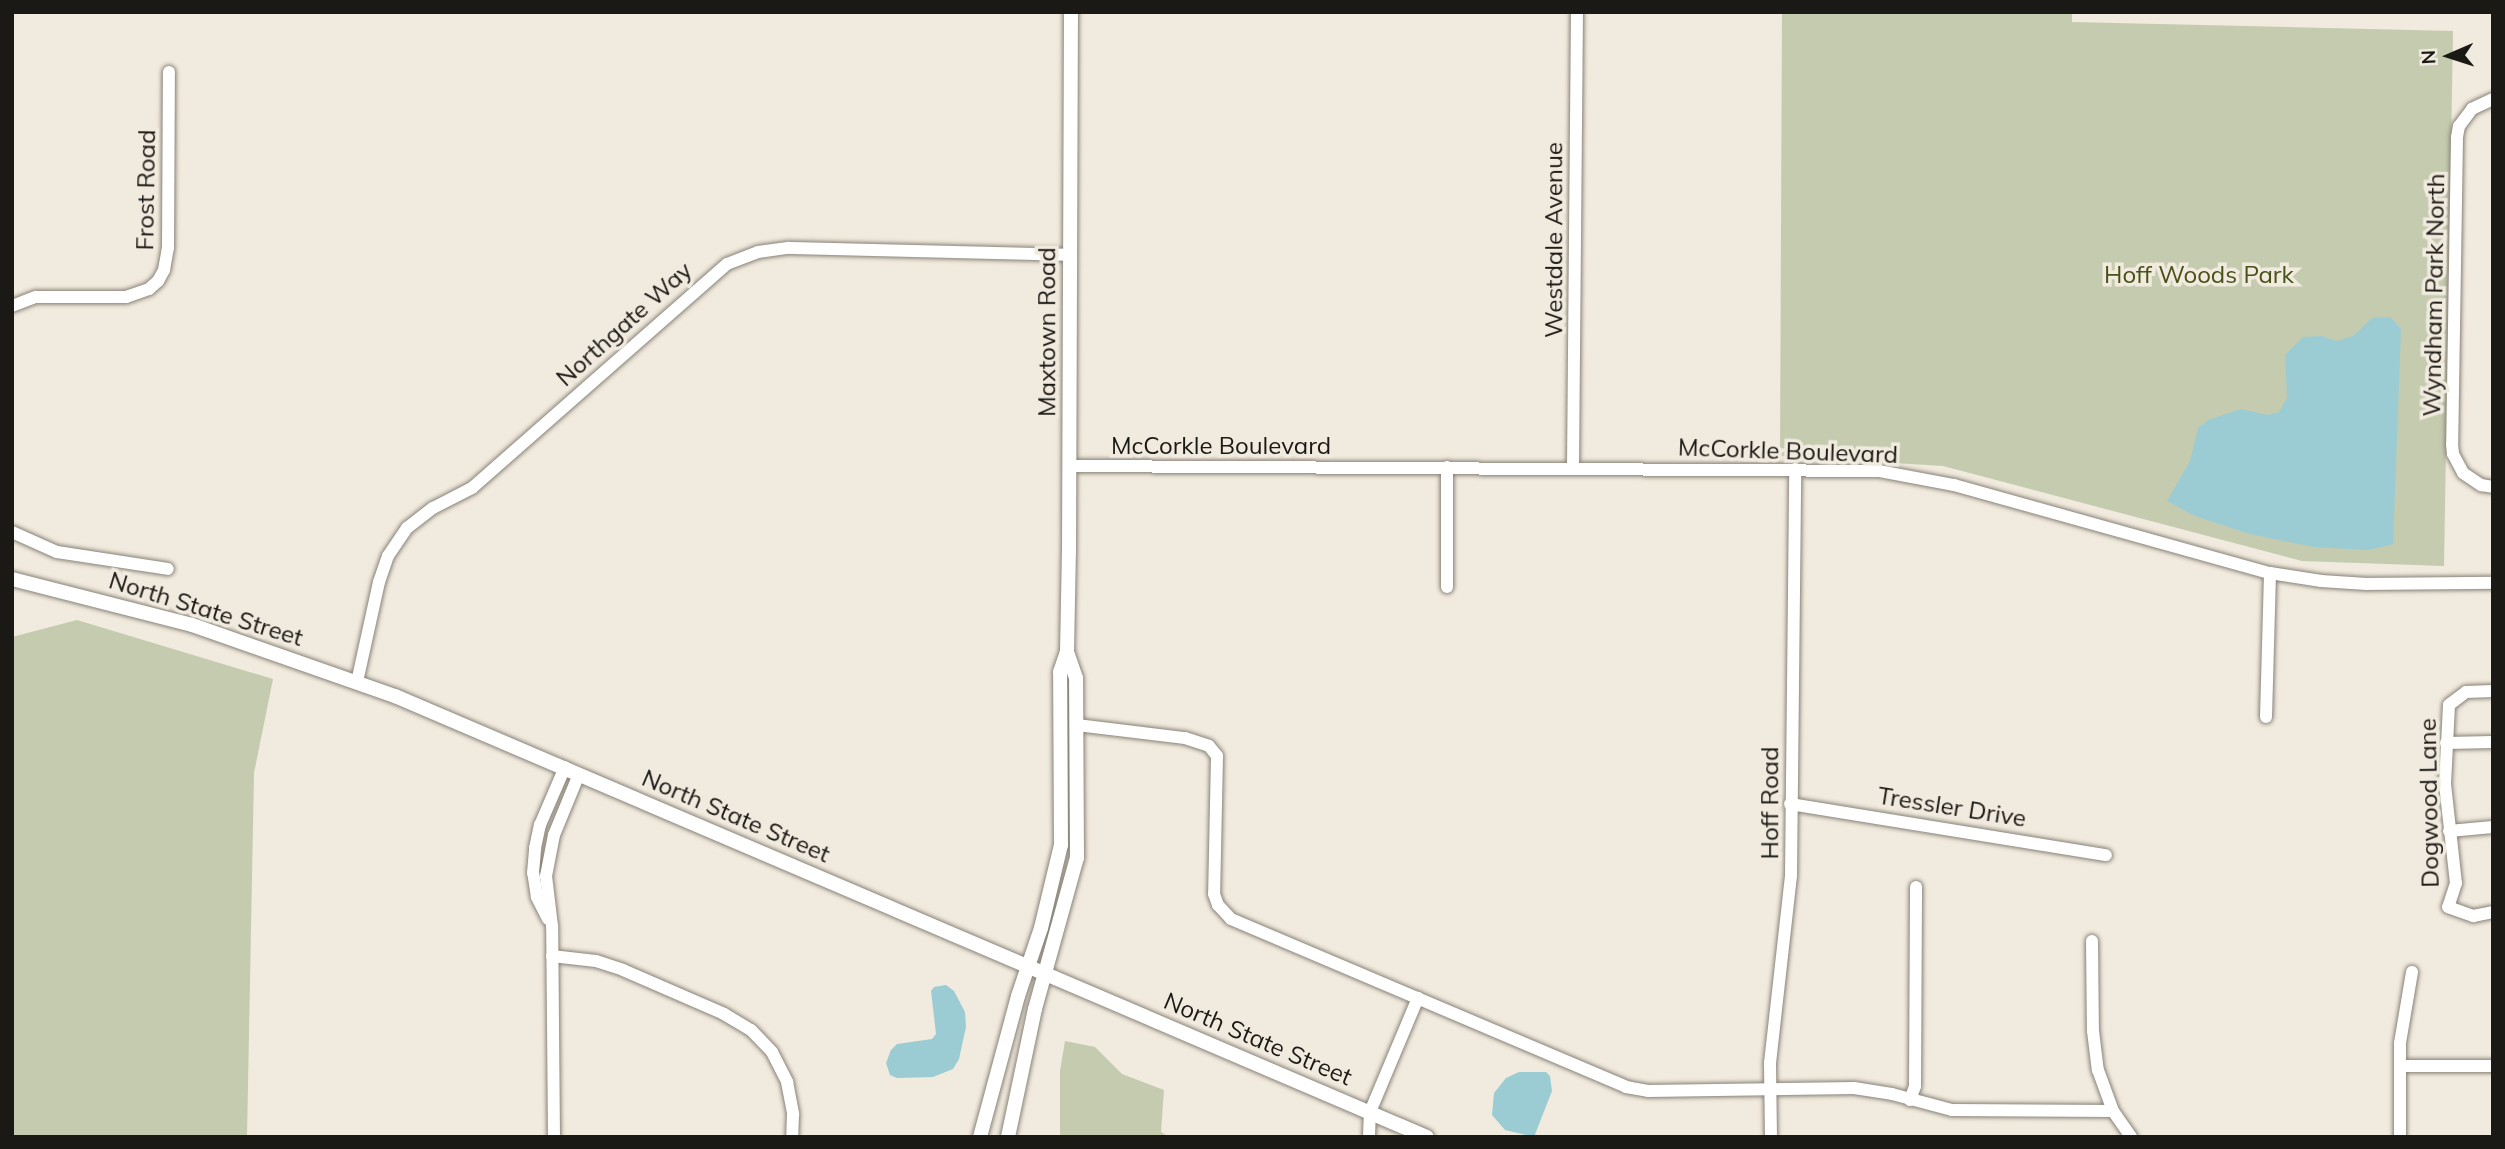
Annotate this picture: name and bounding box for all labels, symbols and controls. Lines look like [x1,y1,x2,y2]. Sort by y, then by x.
north arrow [2414,21,2484,91]
text: N [2416,49,2440,65]
street label: Frost Road [131,129,161,251]
street label: Westdale Avenue [1540,142,1568,338]
street label: Wyndham Park North [2417,173,2451,417]
street label: Maxtown Road [1033,247,1061,417]
street label: Northgate Way [550,256,698,392]
park label: Hoff Woods Park [2104,261,2294,289]
street label: McCorkle Boulevard [1111,432,1331,460]
street label: McCorkle Boulevard [1677,433,1899,469]
street label: North State Street [105,566,307,652]
street label: Dogwood Lane [2413,718,2445,888]
street label: Hoff Road [1756,747,1784,859]
street label: North State Street [638,763,834,869]
street label: Tressler Drive [1876,781,2028,833]
street label: North State Street [1160,986,1356,1092]

